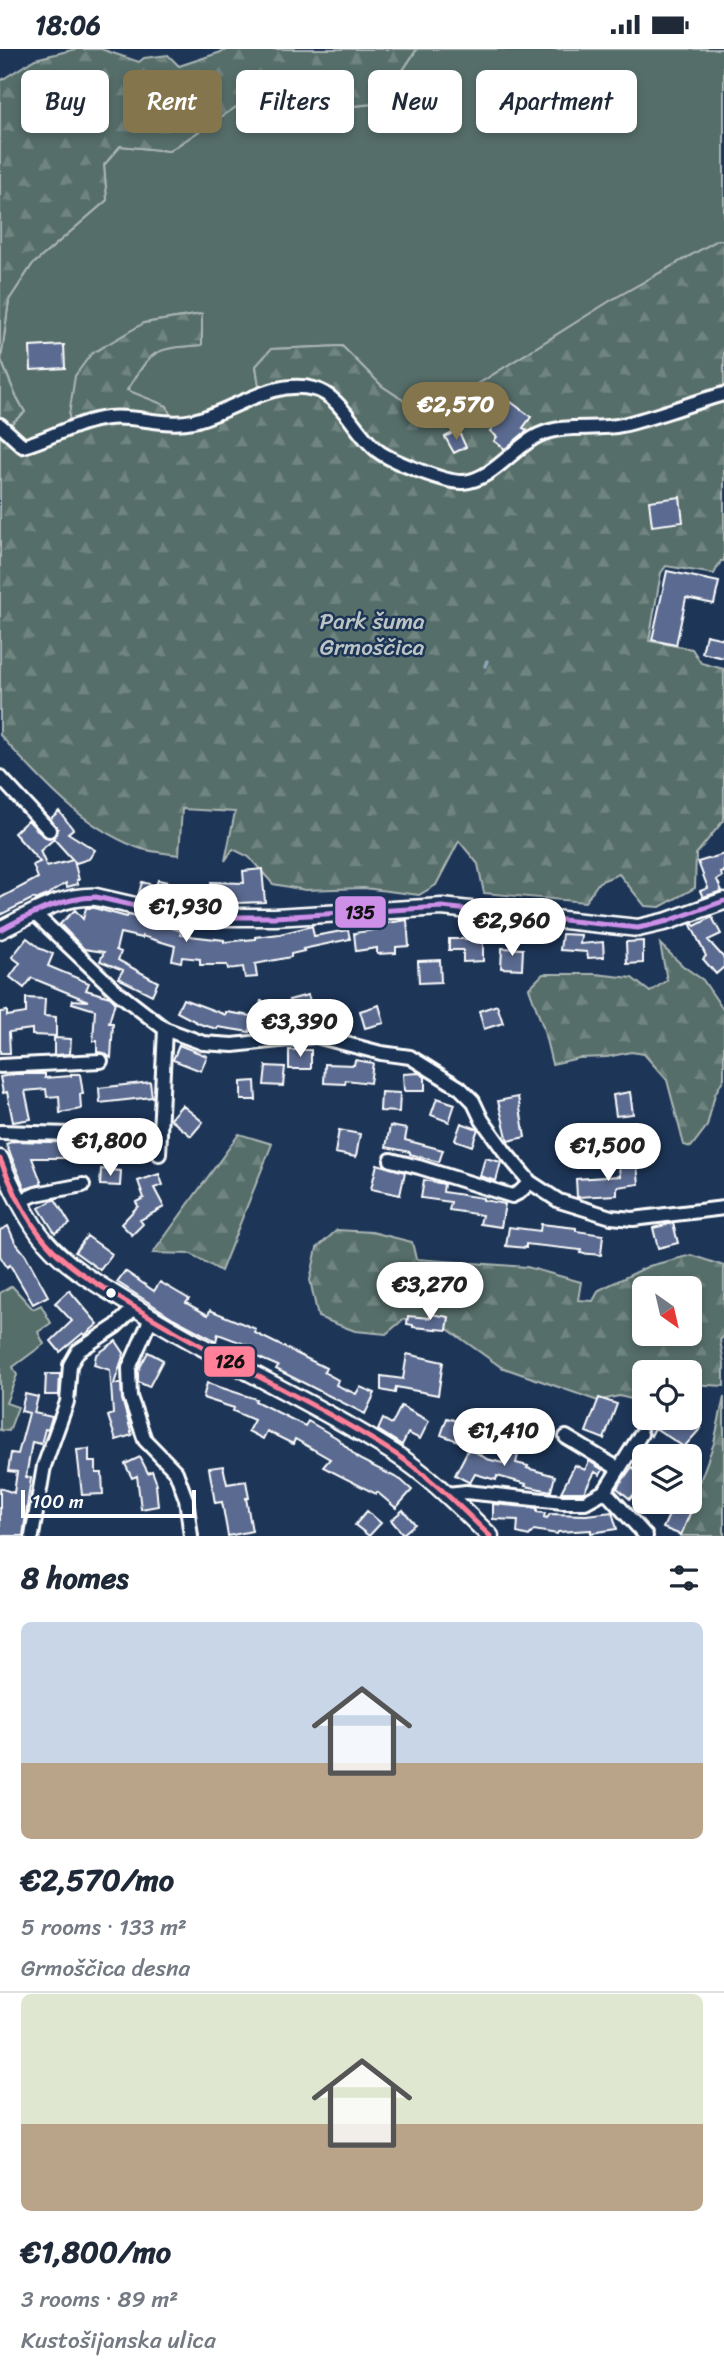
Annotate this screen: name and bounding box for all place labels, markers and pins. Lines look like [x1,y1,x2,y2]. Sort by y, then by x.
pin: €2,570 [399,383,513,442]
pin: €1,930 [129,885,243,944]
pin: €2,960 [455,899,569,958]
pin: €3,390 [243,999,357,1059]
pin: €1,800 [53,1119,167,1178]
pin: €1,500 [551,1123,665,1183]
pin: €3,270 [373,1263,487,1322]
unlabelled marker [104,1286,118,1300]
pin: €1,410 [447,1409,561,1468]

